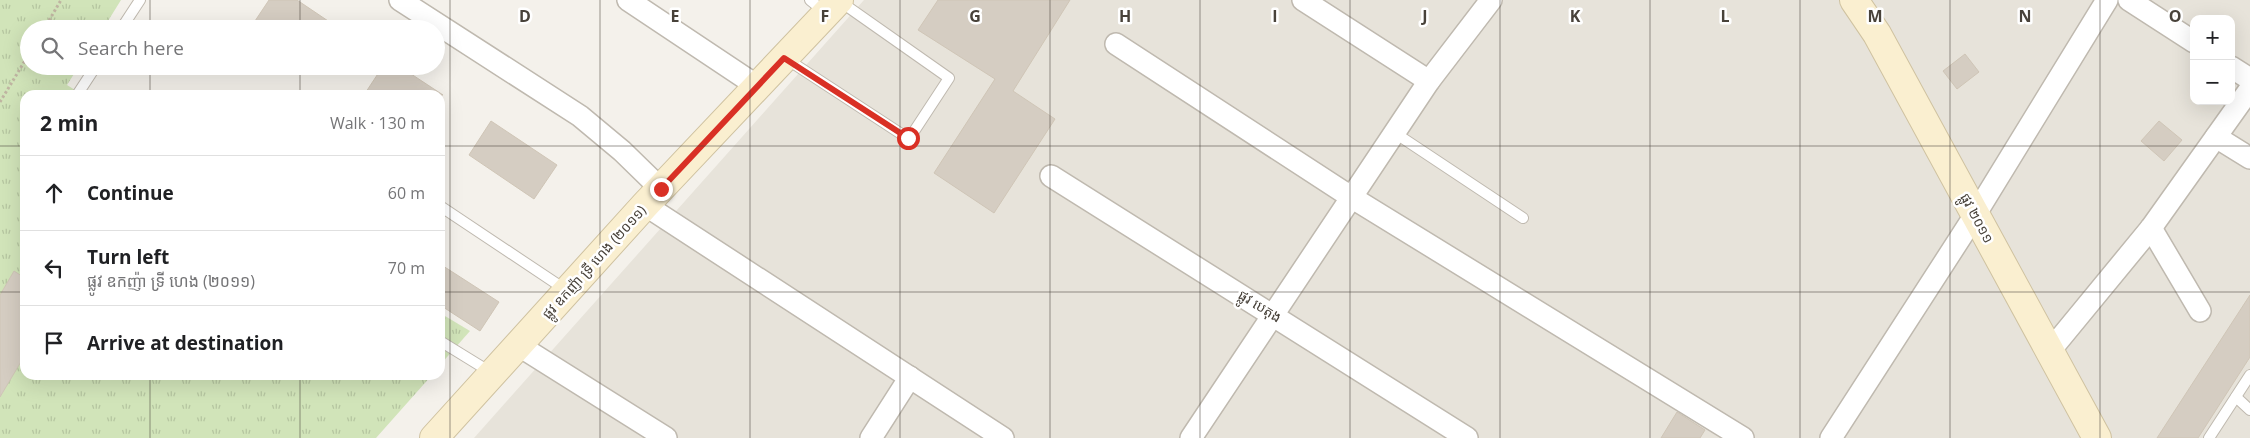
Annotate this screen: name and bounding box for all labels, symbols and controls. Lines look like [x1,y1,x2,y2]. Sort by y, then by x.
text: D [519,5,531,27]
text: E [671,5,680,27]
text: F [821,5,829,27]
text: G [969,5,981,27]
text: H [1119,5,1131,27]
text: I [1272,5,1278,27]
text: J [1420,5,1428,27]
text: K [1570,5,1581,27]
text: L [1720,5,1730,27]
text: M [1867,5,1883,27]
text: N [2018,5,2032,27]
text: O [2169,5,2181,27]
map controls [2190,15,2235,105]
button: + [2190,15,2235,60]
search box [20,20,445,75]
icon: search [38,34,66,62]
text: Search here [78,35,184,61]
button: − [2190,60,2235,105]
text: 2 min [40,109,98,137]
text: Walk · 130 m [330,112,425,134]
route start [897,127,920,150]
route end [650,178,673,201]
icon: ahead [40,179,68,207]
text: Continue [87,180,174,206]
text: 60 m [388,182,425,204]
street label: ផ្លូវ ២០១១ [1954,189,1999,248]
street label: ផ្លូវ ឧកញ៉ា ទ្រី ហេង (២០១១) [537,201,652,325]
text: Turn left [87,244,169,270]
icon: left [40,254,68,282]
text: 70 m [388,257,425,279]
text: ផ្លូវ ឧកញ៉ា ទ្រី ហេង (២០១១) [87,270,255,292]
street label: ផ្លូវ បេតុង [1233,285,1286,329]
icon: arrive [40,329,68,357]
text: Arrive at destination [87,330,284,356]

